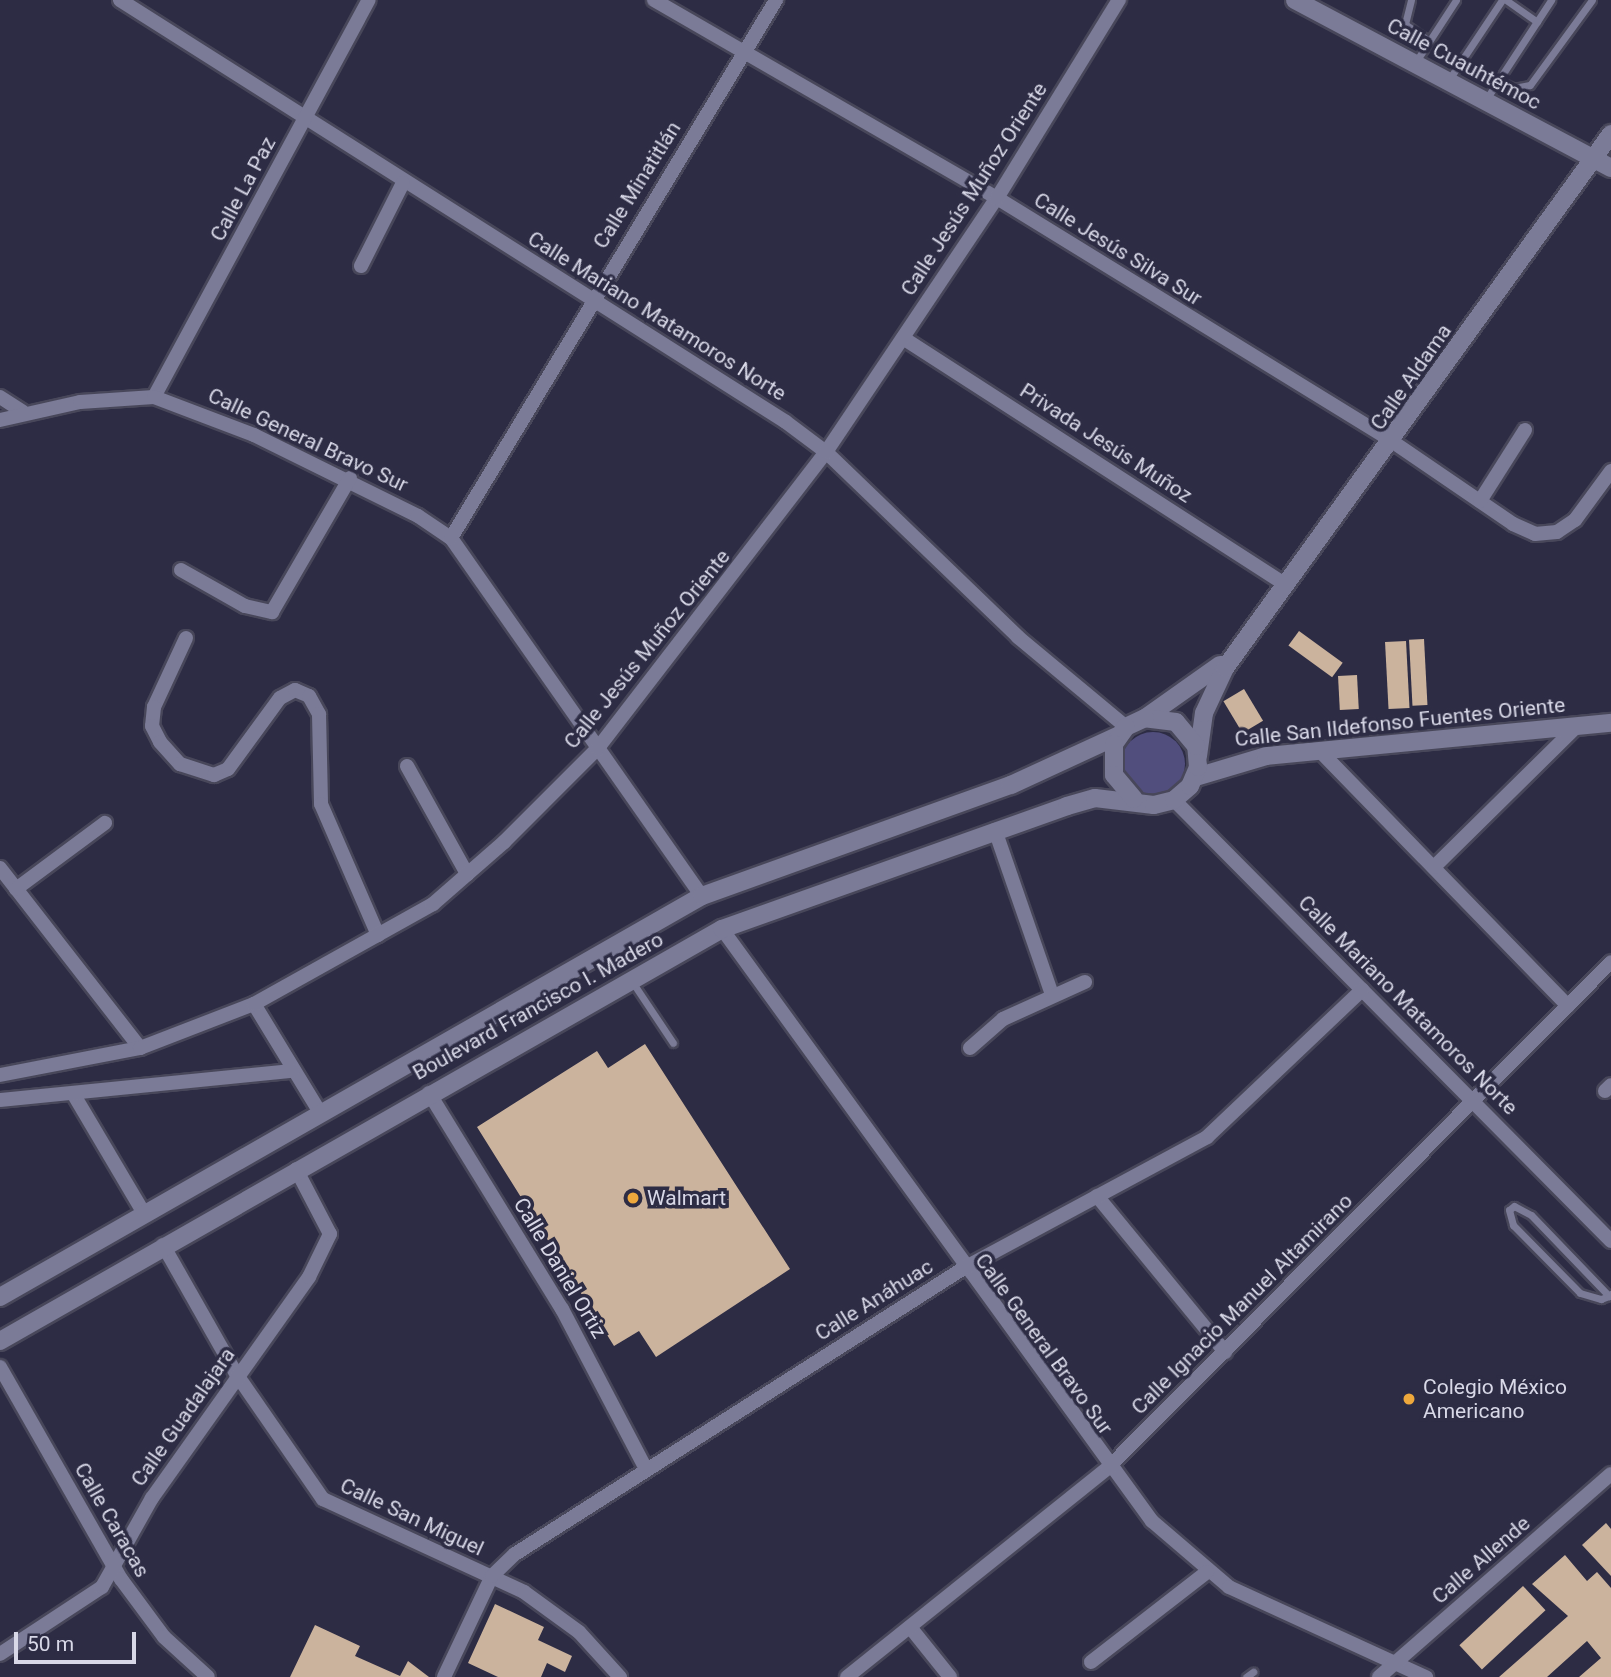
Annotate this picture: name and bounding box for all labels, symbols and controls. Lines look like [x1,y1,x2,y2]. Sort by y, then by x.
street label: Calle Cuauhtémoc [1383,13,1545,115]
street label: Calle Jesús Muñoz Oriente [896,78,1052,300]
street label: Calle Minatitlán [588,117,686,253]
street label: Calle La Paz [205,133,281,245]
street label: Calle Jesús Silva Sur [1029,187,1207,311]
street label: Calle Mariano Matamoros Norte [523,226,791,406]
street label: Calle Aldama [1365,319,1457,435]
street label: Privada Jesús Muñoz [1015,378,1197,508]
street label: Calle General Bravo Sur [204,383,412,497]
street label: Calle Jesús Muñoz Oriente [559,544,735,754]
street label: Calle San Ildefonso Fuentes Oriente [1233,692,1567,752]
street label: Calle Mariano Matamoros Norte [1293,890,1523,1120]
street label: Boulevard Francisco I. Madero [408,927,668,1085]
place label: Walmart [647,1185,726,1211]
street label: Calle Ignacio Manuel Altamirano [1126,1188,1358,1420]
marker: Walmart [625,1190,641,1206]
street label: Calle Daniel Ortiz [508,1193,612,1343]
street label: Calle General Bravo Sur [970,1249,1118,1439]
street label: Calle Anáhuac [811,1254,937,1346]
street label: Calle Guadalajara [126,1343,240,1491]
place label: Colegio México Americano [1423,1374,1567,1424]
marker: Colegio México Americano [1401,1391,1417,1407]
street label: Calle Caracas [69,1458,155,1582]
street label: Calle San Miguel [336,1473,488,1561]
street label: Calle Allende [1427,1511,1535,1609]
scale bar [18,1618,140,1662]
text: 50 m [27,1632,74,1656]

